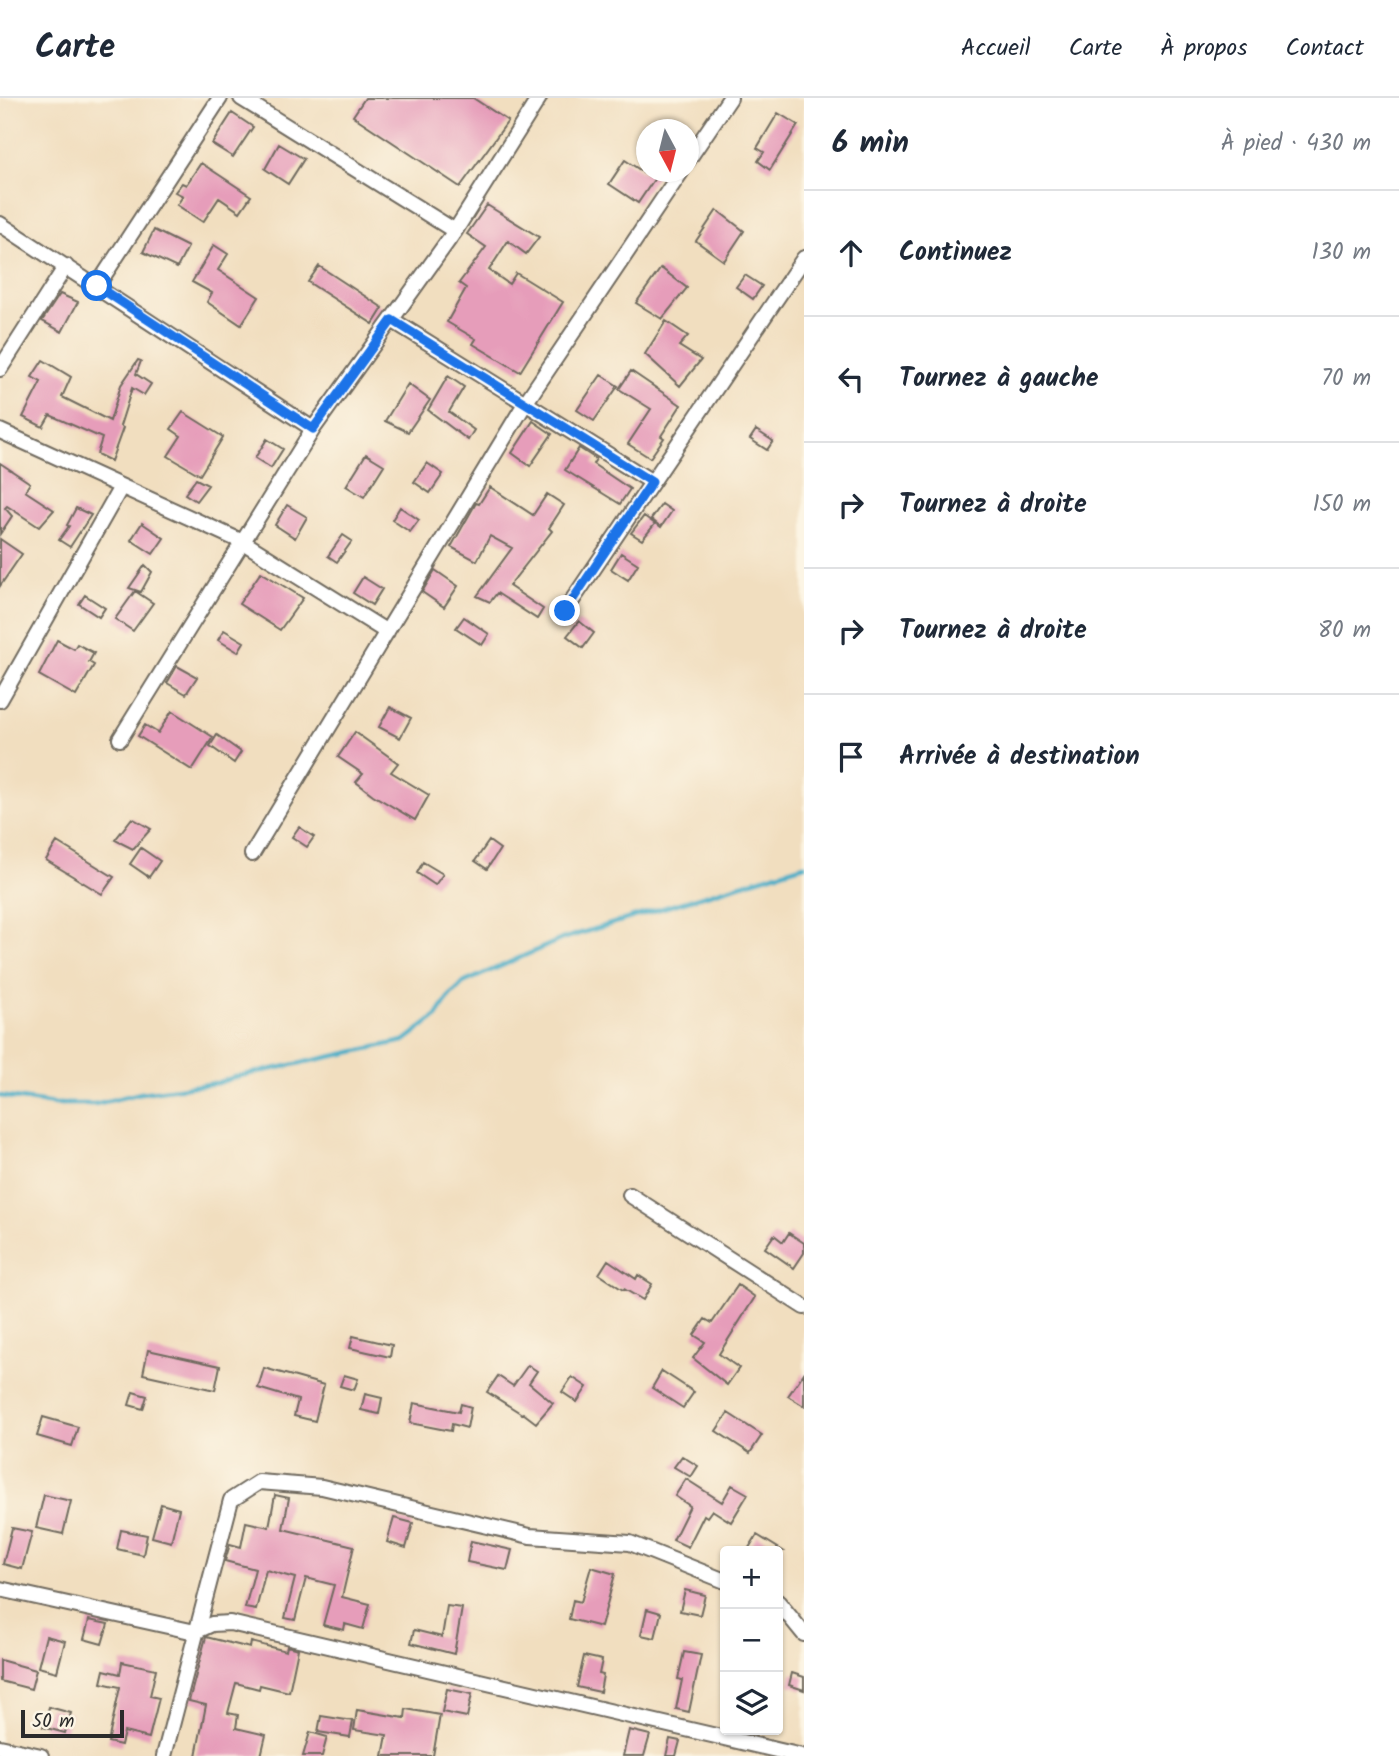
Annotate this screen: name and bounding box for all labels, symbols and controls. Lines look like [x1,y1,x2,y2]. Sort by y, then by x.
text: Carte [35,22,115,75]
text: Accueil [961,29,1031,68]
text: Carte [1069,29,1122,68]
text: À propos [1160,29,1247,68]
text: Contact [1285,29,1364,68]
north arrow [636,119,699,182]
text: 6 min [832,120,909,168]
text: À pied · 430 m [1221,126,1371,162]
text: Continuez [899,232,1012,274]
icon: ahead [832,234,870,272]
text: 130 m [1312,235,1371,271]
route start [81,270,112,301]
text: Tournez à gauche [899,358,1099,400]
icon: left [832,360,870,398]
text: 70 m [1321,361,1371,397]
text: Tournez à droite [899,484,1087,526]
icon: right [832,486,870,524]
text: 150 m [1312,487,1371,523]
route end [549,595,580,626]
text: Tournez à droite [899,610,1087,652]
icon: right [832,612,870,650]
text: 80 m [1318,613,1371,649]
text: Arrivée à destination [899,736,1140,778]
icon: arrive [832,738,870,776]
map controls [720,1546,783,1735]
button: + [720,1546,783,1609]
button: − [720,1609,783,1672]
button: layers [720,1672,783,1735]
scale bar [21,1707,124,1739]
text: 50 m [32,1707,74,1737]

